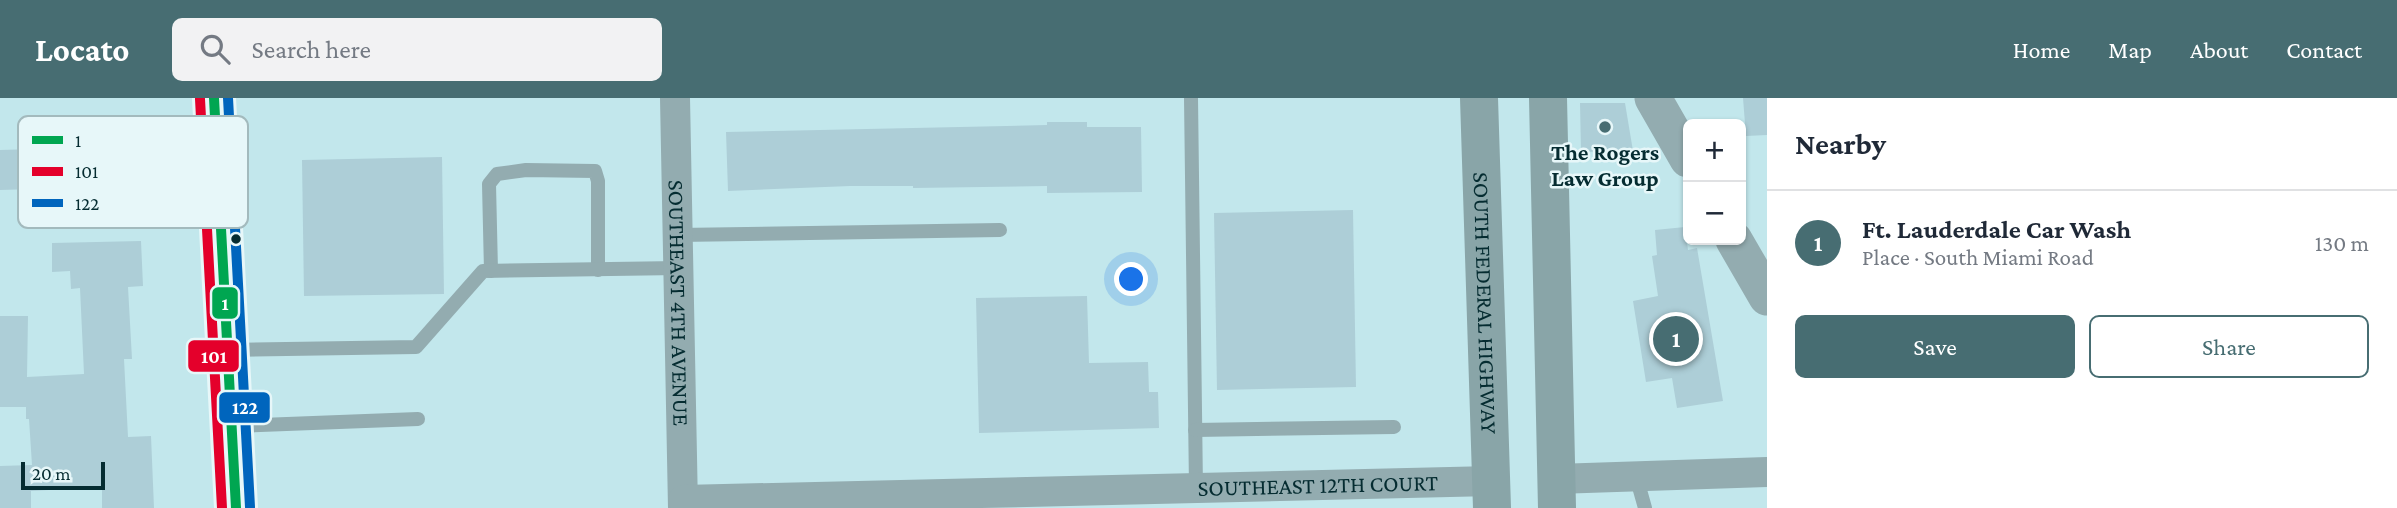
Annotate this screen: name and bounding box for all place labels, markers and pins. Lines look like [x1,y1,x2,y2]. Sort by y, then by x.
marker: The Rogers Law Group [1597,119,1613,135]
place label: The Rogers Law Group [1551,139,1659,191]
unlabelled marker [229,232,243,246]
pin: 1 [1653,313,1699,365]

